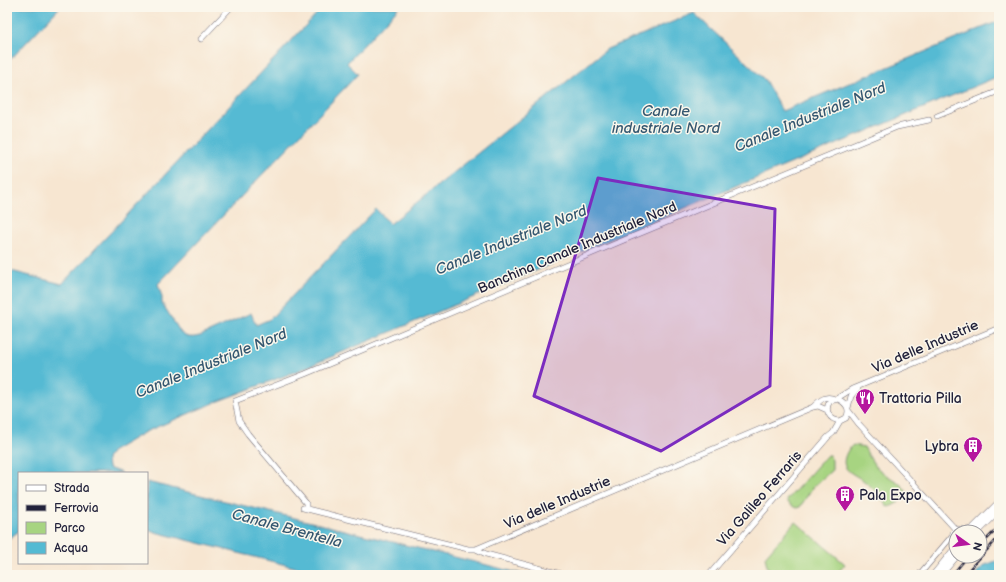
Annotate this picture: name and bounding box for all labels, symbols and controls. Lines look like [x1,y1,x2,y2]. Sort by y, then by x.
water label: Canale Industriale Nord [732,78,889,157]
water label: Canale industriale Nord [612,102,720,138]
street label: Banchina Canale Industriale Nord [475,198,679,297]
water label: Canale Industriale Nord [433,201,590,280]
street label: Via delle Industrie [869,316,981,377]
water label: Canale Industriale Nord [133,324,290,403]
restaurant icon: Trattoria Pilla [854,387,876,415]
place label: Trattoria Pilla [879,390,962,407]
building icon: Lybra [962,435,984,463]
place label: Lybra [925,438,959,455]
street label: Via Galileo Ferraris [713,447,805,549]
legend [18,472,148,564]
street label: Via delle Industrie [501,472,613,533]
text: Strada [54,481,90,496]
building icon: Pala Expo [834,484,856,512]
place label: Pala Expo [859,487,922,504]
text: Ferrovia [54,501,99,516]
water label: Canale Brentella [230,505,344,552]
text: Parco [54,521,85,536]
north arrow [948,524,988,564]
text: Acqua [54,541,88,556]
text: N [970,541,985,552]

